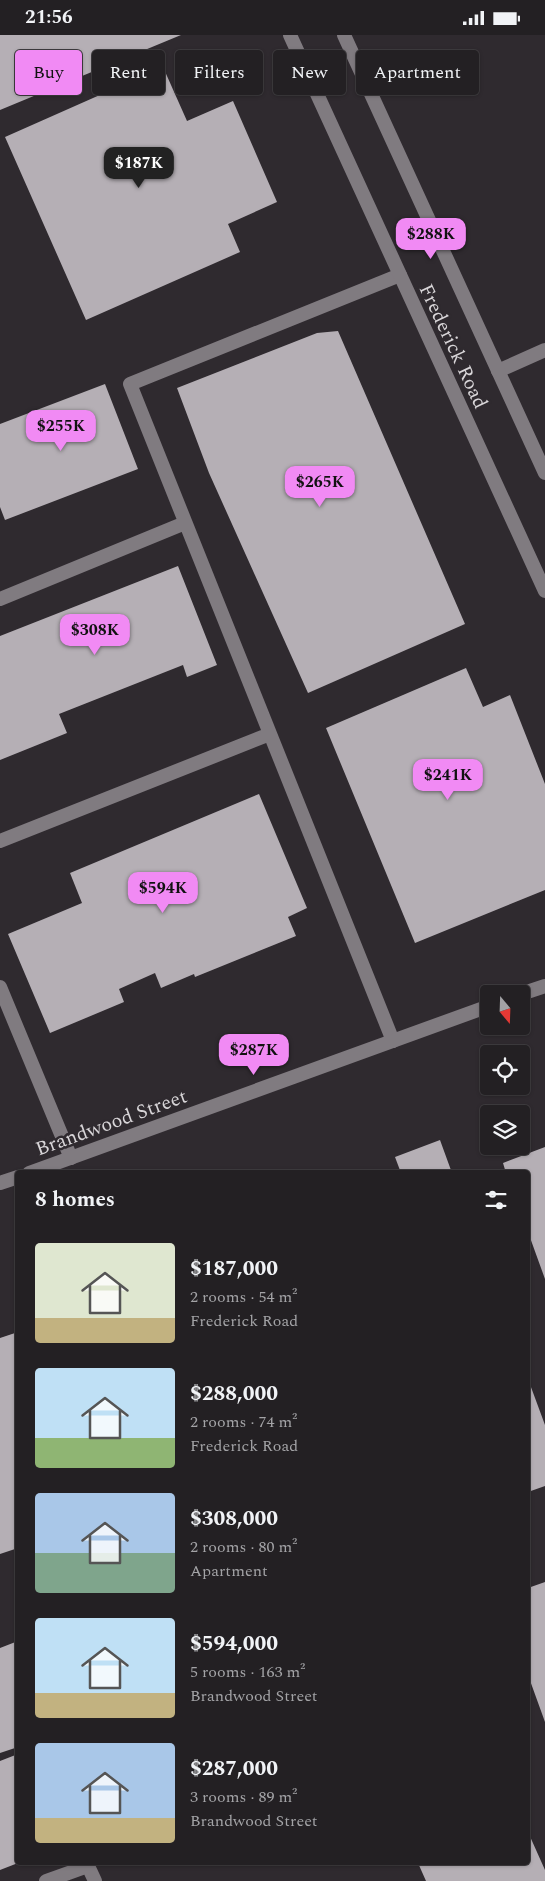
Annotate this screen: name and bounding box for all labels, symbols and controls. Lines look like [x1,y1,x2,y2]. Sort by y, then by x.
text: 21:56 [25,3,73,32]
chip: Buy [15,50,82,95]
chip: Rent [92,50,165,95]
chip: Filters [175,50,263,95]
chip: New [273,50,346,95]
chip: Apartment [356,50,479,95]
pin: $187K [104,147,174,189]
text: $187K [115,151,163,175]
pin: $288K [396,217,466,260]
text: $288K [407,222,455,246]
street label: Frederick Road [411,279,495,414]
pin: $255K [26,409,96,452]
text: $255K [37,414,85,438]
pin: $265K [285,465,355,508]
text: $265K [296,470,344,494]
pin: $308K [60,613,130,656]
text: $308K [71,618,119,642]
pin: $241K [413,759,483,801]
text: $241K [424,763,472,787]
pin: $594K [128,871,198,914]
text: $594K [139,876,187,900]
north arrow [480,985,530,1035]
map controls [480,985,530,1155]
pin: $287K [219,1033,289,1076]
text: $287K [230,1038,278,1062]
button: locate [480,1045,530,1095]
street label: Brandwood Street [31,1082,191,1164]
button: layers [480,1105,530,1155]
text: 8 homes [35,1184,115,1216]
icon: filters [482,1186,510,1214]
text: $187,000 [190,1253,278,1285]
icon: home [75,1263,135,1323]
text: 2 rooms · 54 m² [190,1285,297,1309]
text: Frederick Road [190,1309,298,1333]
text: $288,000 [190,1378,278,1410]
icon: home [75,1388,135,1448]
text: 2 rooms · 74 m² [190,1410,297,1434]
text: Frederick Road [190,1434,298,1458]
text: $308,000 [190,1503,278,1535]
icon: home [75,1513,135,1573]
text: 2 rooms · 80 m² [190,1535,297,1559]
text: Apartment [190,1559,268,1583]
text: $594,000 [190,1628,278,1660]
icon: home [75,1638,135,1698]
text: 5 rooms · 163 m² [190,1660,305,1684]
text: Brandwood Street [190,1684,318,1708]
text: $287,000 [190,1753,278,1785]
icon: home [75,1763,135,1823]
text: 3 rooms · 89 m² [190,1785,297,1809]
text: Brandwood Street [190,1809,318,1833]

